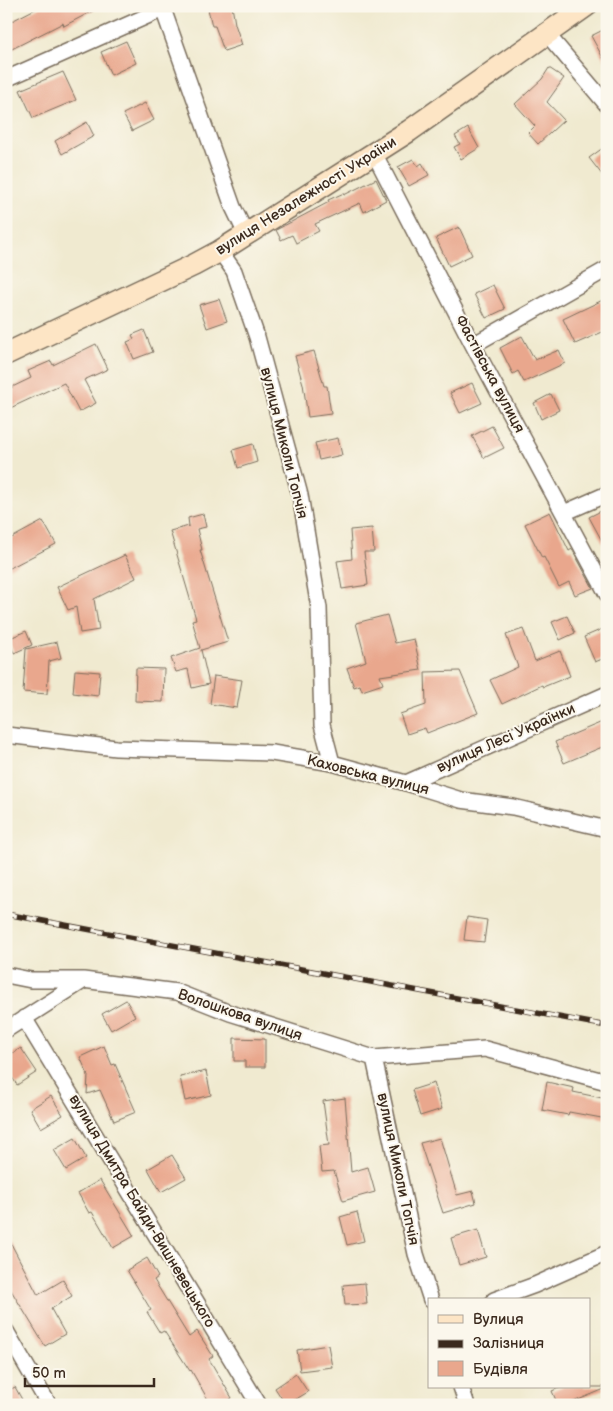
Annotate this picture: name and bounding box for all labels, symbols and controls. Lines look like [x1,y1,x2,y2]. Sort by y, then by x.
street label: вулиця Незалежності України [212,132,400,260]
street label: Фастівська вулиця [451,312,529,436]
street label: вулиця Миколи Топчія [256,365,312,521]
street label: вулиця Лесі Українки [434,699,578,777]
street label: Каховська вулиця [305,751,431,799]
street label: Волошкова вулиця [175,985,305,1045]
street label: вулиця Дмитра Байди-Вишневецького [65,1091,219,1331]
street label: вулиця Миколи Топчія [373,1091,423,1247]
legend [428,1298,590,1388]
text: Вулиця [473,1310,524,1329]
text: Залізниця [473,1334,544,1353]
scale bar [25,1356,154,1388]
text: Будівля [473,1360,528,1379]
text: 50 m [32,1364,66,1383]

